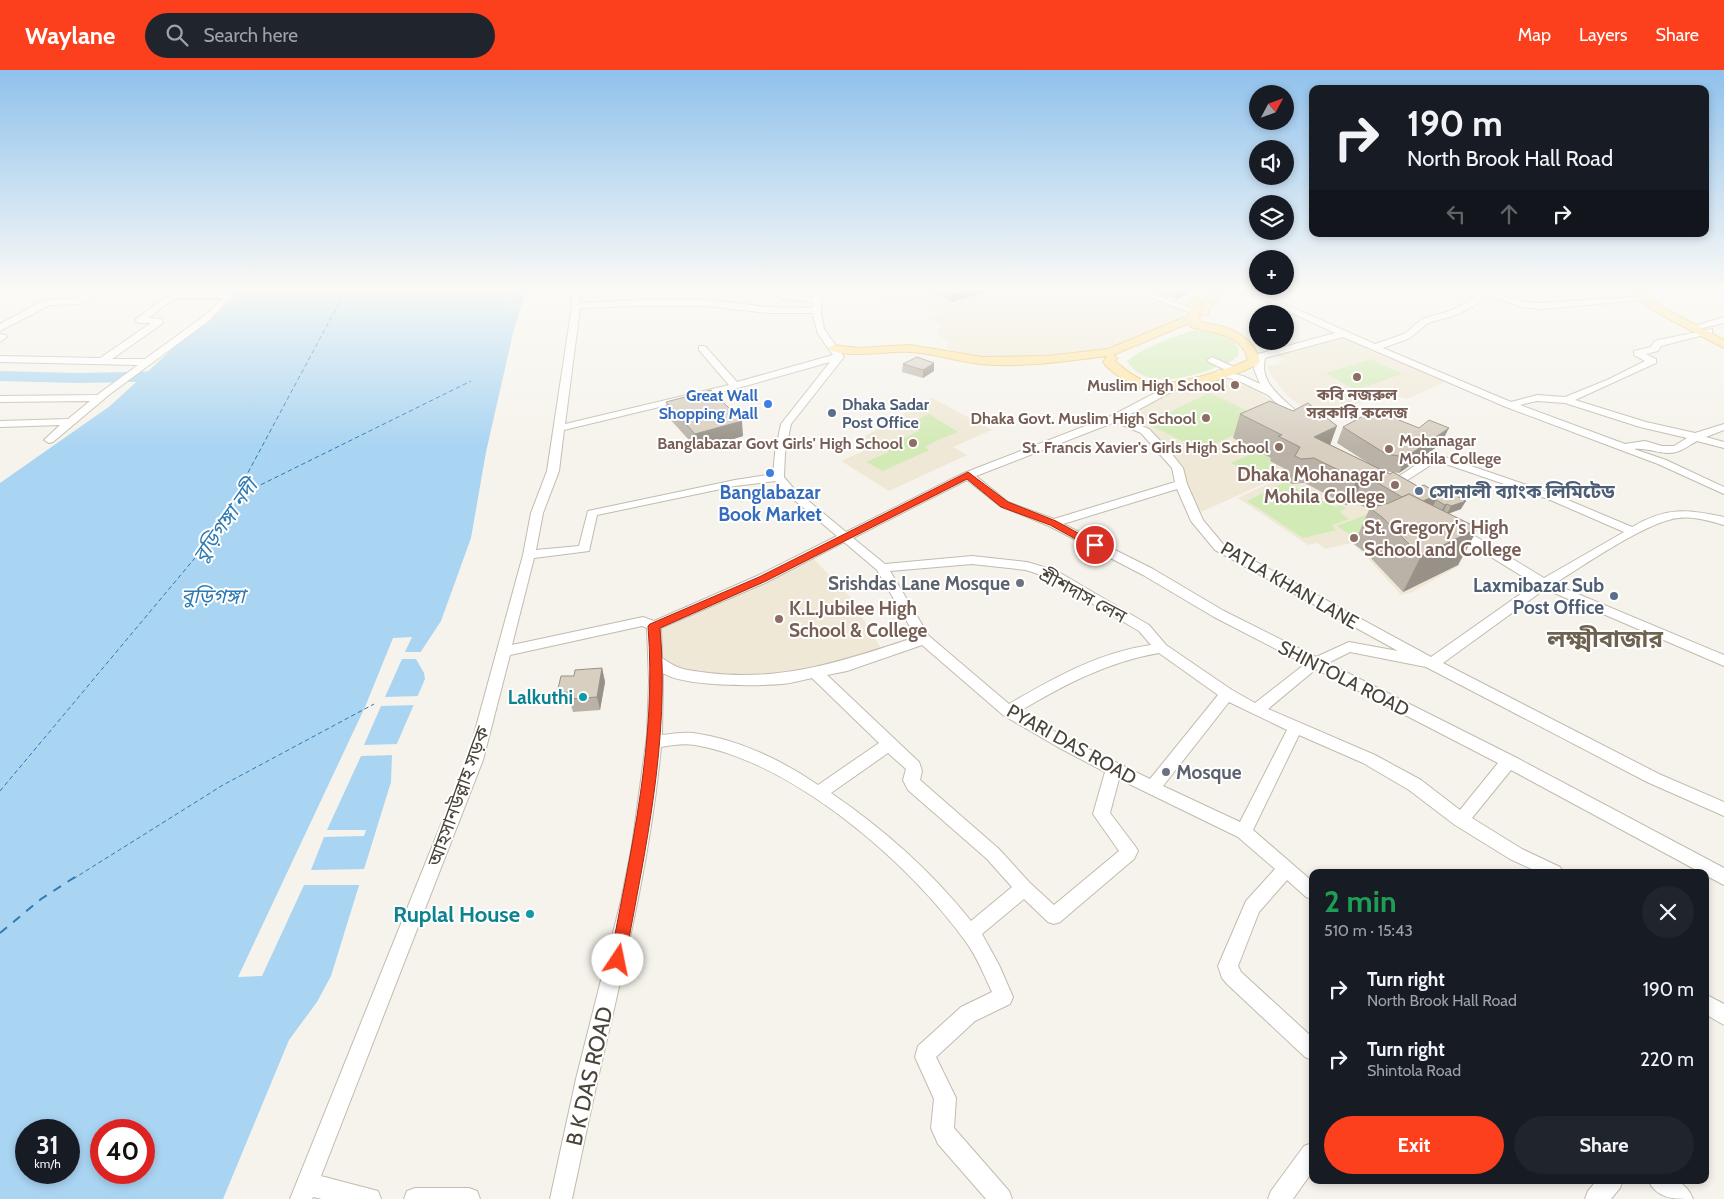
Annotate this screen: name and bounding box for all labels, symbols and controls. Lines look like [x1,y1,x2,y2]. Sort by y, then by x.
search box [145,13,495,58]
text: Waylane [25,21,115,50]
icon: search [163,21,191,49]
text: Search here [203,24,298,47]
text: Map [1518,24,1551,46]
text: Layers [1579,24,1628,46]
text: Share [1656,24,1699,46]
north arrow [1249,85,1294,130]
map controls [1249,85,1294,350]
text: 190 m [1407,102,1503,145]
icon: right [1324,105,1389,170]
button: sound [1249,140,1294,185]
text: North Brook Hall Road [1407,145,1613,172]
button: layers [1249,195,1294,240]
icon: left [1442,200,1470,228]
icon: ahead [1495,200,1523,228]
icon: right [1548,200,1576,228]
button: + [1249,250,1294,295]
button: − [1249,305,1294,350]
marker: কবি নজরুল সরকারি কলেজ [1351,371,1363,383]
place label: Muslim High School [1087,376,1225,395]
marker: Muslim High School [1229,379,1241,391]
place label: কবি নজরুল সরকারি কলেজ [1305,385,1408,422]
place label: Great Wall Shopping Mall [659,386,758,423]
place label: Dhaka Sadar Post Office [842,395,930,432]
marker: Great Wall Shopping Mall [762,398,774,410]
marker: Dhaka Sadar Post Office [826,407,838,419]
place label: Dhaka Govt. Muslim High School [971,409,1196,428]
marker: Dhaka Govt. Muslim High School [1200,412,1212,424]
place label: Mohanagar Mohila College [1399,431,1501,468]
place label: Banglabazar Govt Girls' High School [657,434,903,453]
marker: Banglabazar Govt Girls' High School [907,437,919,449]
place label: St. Francis Xavier's Girls High School [1022,438,1269,457]
marker: St. Francis Xavier's Girls High School [1273,441,1285,453]
marker: Mohanagar Mohila College [1383,443,1395,455]
place label: Dhaka Mohanagar Mohila College [1237,463,1386,508]
marker: Banglabazar Book Market [764,467,776,479]
water label: বুড়িগঙ্গা নদী [188,472,264,567]
marker: Dhaka Mohanagar Mohila College [1389,479,1401,491]
place label: সোনালী ব্যাংক লিমিটেড [1429,480,1615,503]
place label: Banglabazar Book Market [718,481,822,526]
marker: সোনালী ব্যাংক লিমিটেড [1413,485,1425,497]
place label: St. Gregory's High School and College [1364,516,1521,561]
pin [1074,524,1116,566]
icon: arrive [1081,531,1109,559]
marker: St. Gregory's High School and College [1348,532,1360,544]
street label: PATLA KHAN LANE [1217,537,1363,634]
street label: শ্রীশদাস লেন [1034,562,1131,628]
place label: Srishdas Lane Mosque [828,572,1010,595]
place label: Laxmibazar Sub Post Office [1473,574,1604,619]
marker: Srishdas Lane Mosque [1014,577,1026,589]
water label: বুড়িগঙ্গা [181,584,248,608]
marker: Laxmibazar Sub Post Office [1608,590,1620,602]
place label: K.L.Jubilee High School & College [789,597,928,642]
marker: K.L.Jubilee High School & College [773,613,785,625]
district label: লক্ষ্মীবাজার [1546,624,1663,653]
street label: SHINTOLA ROAD [1274,636,1413,721]
place label: Lalkuthi [508,686,573,709]
marker: Lalkuthi [577,691,589,703]
street label: PYARI DAS ROAD [1003,699,1141,790]
street label: আহসানউল্লাহ সড়ক [422,723,495,870]
place label: Mosque [1176,761,1242,784]
marker: Mosque [1160,766,1172,778]
text: 2 min [1324,883,1396,920]
button: close [1642,886,1694,938]
place label: Ruplal House [393,901,520,928]
marker: Ruplal House [524,908,536,920]
text: 510 m · 15:43 [1324,921,1413,940]
position arrow [591,933,643,985]
text: Turn right [1367,968,1445,991]
icon: right [1324,975,1352,1003]
text: 190 m [1643,978,1694,1001]
text: North Brook Hall Road [1367,991,1517,1010]
street label: B K DAS ROAD [560,1004,619,1148]
text: Turn right [1367,1038,1445,1061]
icon: right [1324,1045,1352,1073]
text: 220 m [1640,1048,1694,1071]
text: Shintola Road [1367,1061,1461,1080]
button: Exit [1324,1116,1504,1174]
button: Share [1514,1116,1694,1174]
speed limit sign: 40 [90,1119,155,1184]
text: 31 [36,1130,59,1160]
text: km/h [34,1156,61,1171]

